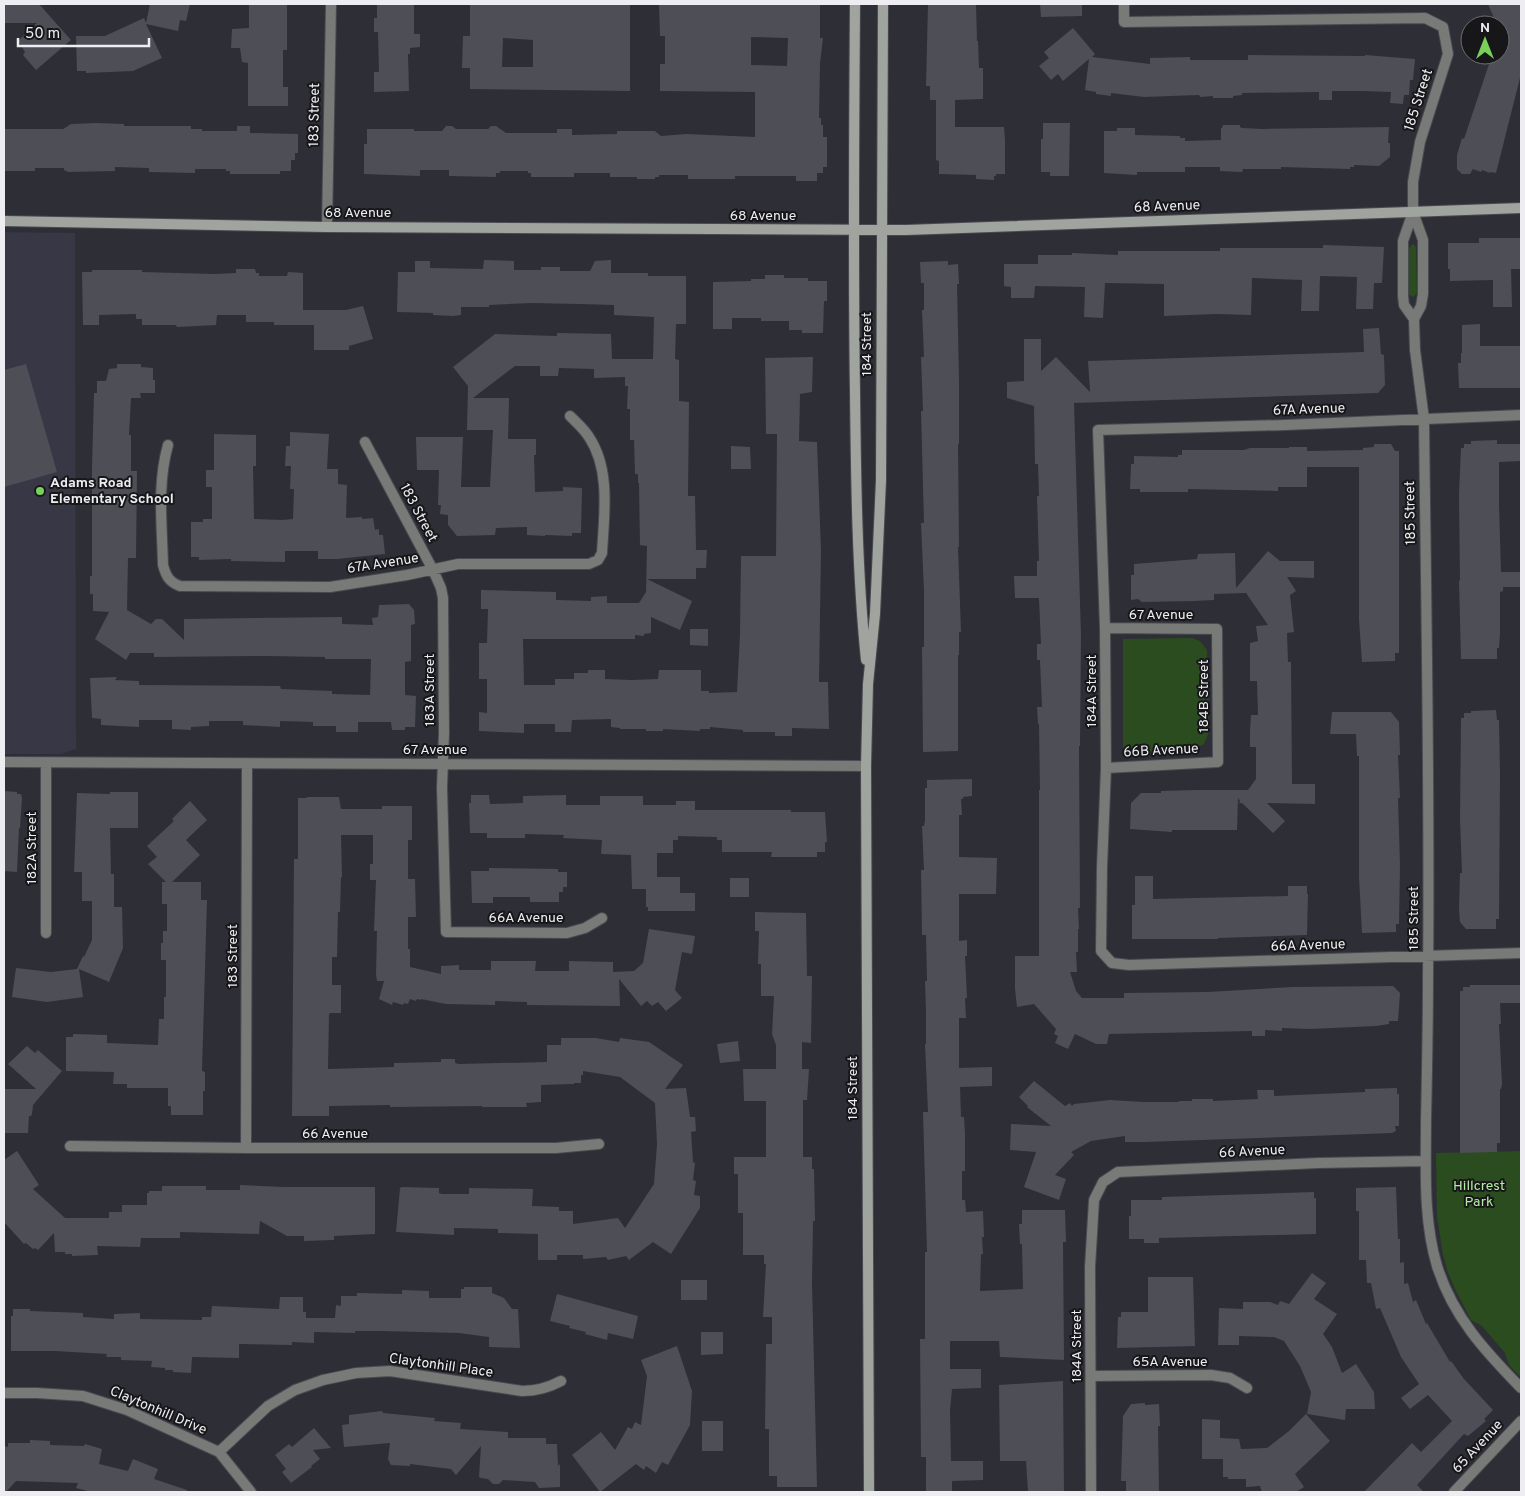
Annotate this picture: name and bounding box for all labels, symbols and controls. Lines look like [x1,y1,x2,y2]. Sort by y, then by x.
scale bar [18,15,149,47]
north arrow [1460,15,1510,65]
text: N [1480,20,1490,37]
text: 50 m [25,25,60,44]
street label: 185 Street [1401,67,1437,133]
street label: 183 Street [306,83,324,147]
street label: 68 Avenue [1133,197,1201,217]
street label: 68 Avenue [325,205,391,222]
street label: 68 Avenue [730,208,796,225]
street label: 184 Street [859,312,876,376]
street label: 67A Avenue [1273,400,1345,420]
place label: Adams Road Elementary School [50,475,174,508]
street label: 183 Street [395,481,441,545]
street label: 185 Street [1402,481,1420,545]
marker: Adams Road Elementary School [34,485,46,497]
street label: 67A Avenue [346,550,420,578]
street label: 67 Avenue [1129,607,1193,624]
street label: 183A Street [422,654,439,726]
street label: 184A Street [1084,654,1101,728]
street label: 184B Street [1196,659,1213,733]
street label: 66B Avenue [1123,741,1199,761]
street label: 67 Avenue [403,742,467,759]
street label: 182A Street [24,812,41,884]
street label: 185 Street [1406,886,1423,950]
street label: 66A Avenue [489,910,563,927]
street label: 183 Street [225,924,242,988]
street label: 66A Avenue [1270,936,1346,956]
street label: 184 Street [845,1056,862,1120]
street label: 66 Avenue [302,1126,368,1143]
street label: 66 Avenue [1218,1142,1286,1162]
park label: Hillcrest Park [1453,1178,1505,1211]
street label: 184A Street [1069,1309,1086,1383]
street label: Claytonhill Place [388,1350,494,1382]
street label: 65A Avenue [1132,1354,1208,1371]
street label: Claytonhill Drive [107,1383,209,1439]
street label: 65 Avenue [1449,1417,1507,1477]

